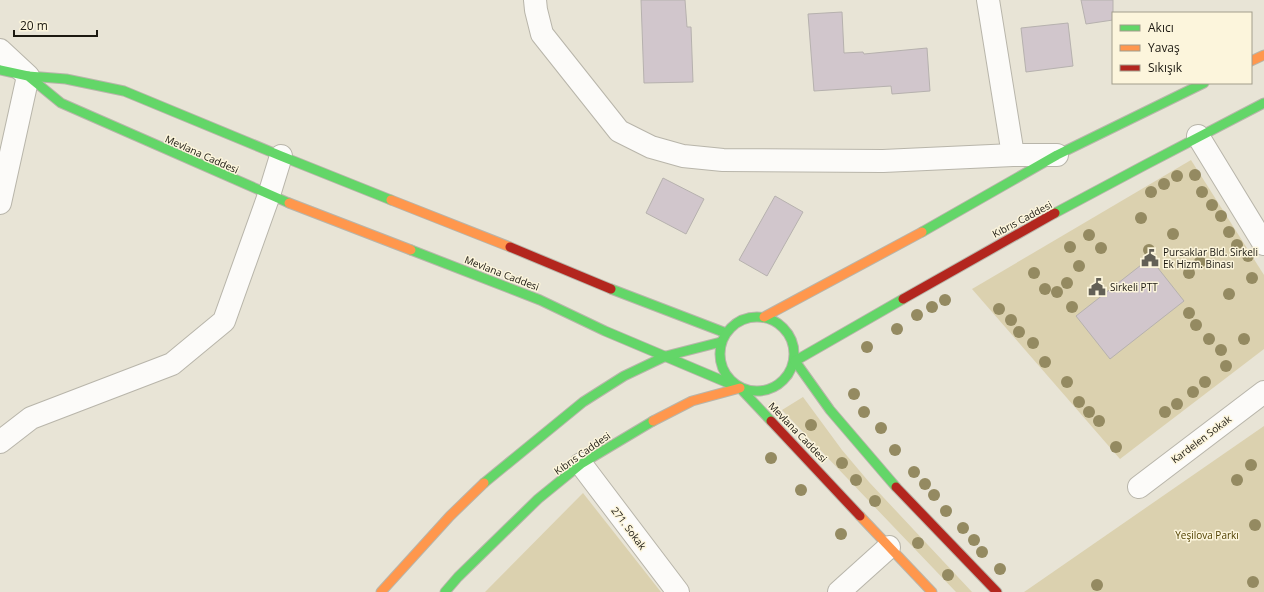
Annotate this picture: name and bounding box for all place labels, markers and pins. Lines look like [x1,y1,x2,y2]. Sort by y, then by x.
place label: Pursaklar Bld. Sirkeli Ek Hizm. Binası [1163,245,1258,271]
public building icon: Pursaklar Bld. Sirkeli Ek Hizm. Binası [1140,248,1160,268]
public building icon: Sirkeli PTT [1087,277,1107,297]
place label: Sirkeli PTT [1110,280,1158,294]

